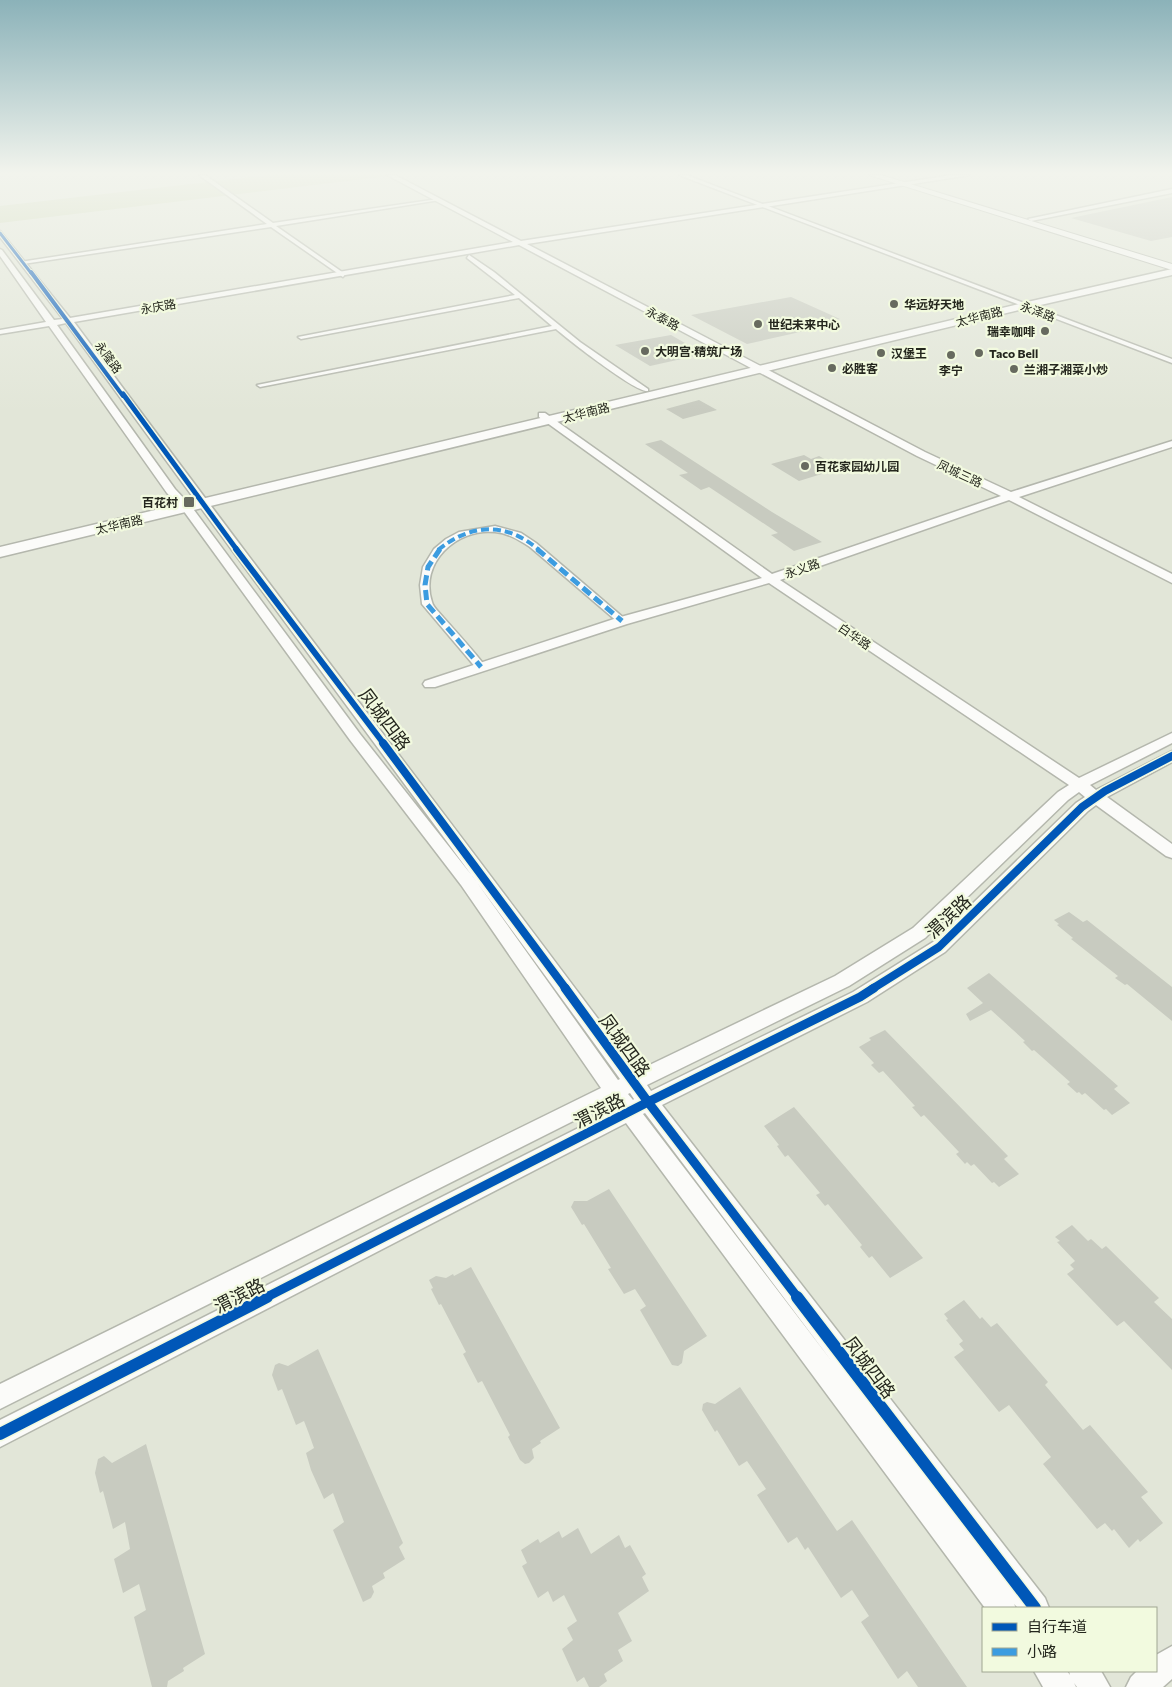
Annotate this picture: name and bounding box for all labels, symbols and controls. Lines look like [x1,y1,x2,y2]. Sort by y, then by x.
street label: 永庆路 [139,296,177,316]
place label: 华远好天地 [904,297,964,311]
marker: 华远好天地 [888,298,900,310]
street label: 永泽路 [1019,298,1057,324]
street label: 永泰路 [644,303,682,333]
street label: 太华南路 [954,303,1004,329]
place label: 世纪未来中心 [768,317,840,331]
marker: 世纪未来中心 [752,318,764,330]
place label: 瑞幸咖啡 [987,324,1035,338]
marker: 瑞幸咖啡 [1039,325,1051,337]
street label: 永隆路 [93,338,125,376]
place label: 大明宫·精筑广场 [655,344,742,358]
marker: 大明宫·精筑广场 [639,345,651,357]
place label: 汉堡王 [891,346,927,360]
place label: Taco Bell [989,346,1038,360]
marker: 汉堡王 [875,347,887,359]
marker: Taco Bell [973,347,985,359]
marker: 李宁 [945,349,957,361]
place label: 必胜客 [842,361,878,375]
marker: 必胜客 [826,362,838,374]
place label: 兰湘子湘菜小炒 [1024,362,1108,376]
place label: 李宁 [939,363,963,377]
marker: 兰湘子湘菜小炒 [1008,363,1020,375]
street label: 太华南路 [561,399,611,425]
street label: 凤城三路 [935,457,985,489]
place label: 百花家园幼儿园 [815,459,899,473]
marker: 百花家园幼儿园 [799,460,811,472]
place label: 百花村 [142,495,178,509]
marker: 百花村 [182,495,196,509]
street label: 太华南路 [94,512,144,536]
street label: 永义路 [783,556,821,580]
street label: 白华路 [836,620,874,652]
street label: 凤城四路 [355,684,415,754]
street label: 渭滨路 [921,890,975,942]
street label: 凤城四路 [595,1009,655,1081]
street label: 渭滨路 [570,1088,628,1132]
street label: 渭滨路 [210,1273,268,1317]
street label: 凤城四路 [840,1332,900,1402]
legend [982,1607,1157,1672]
text: 自行车道 [1027,1617,1087,1635]
text: 小路 [1027,1642,1057,1660]

